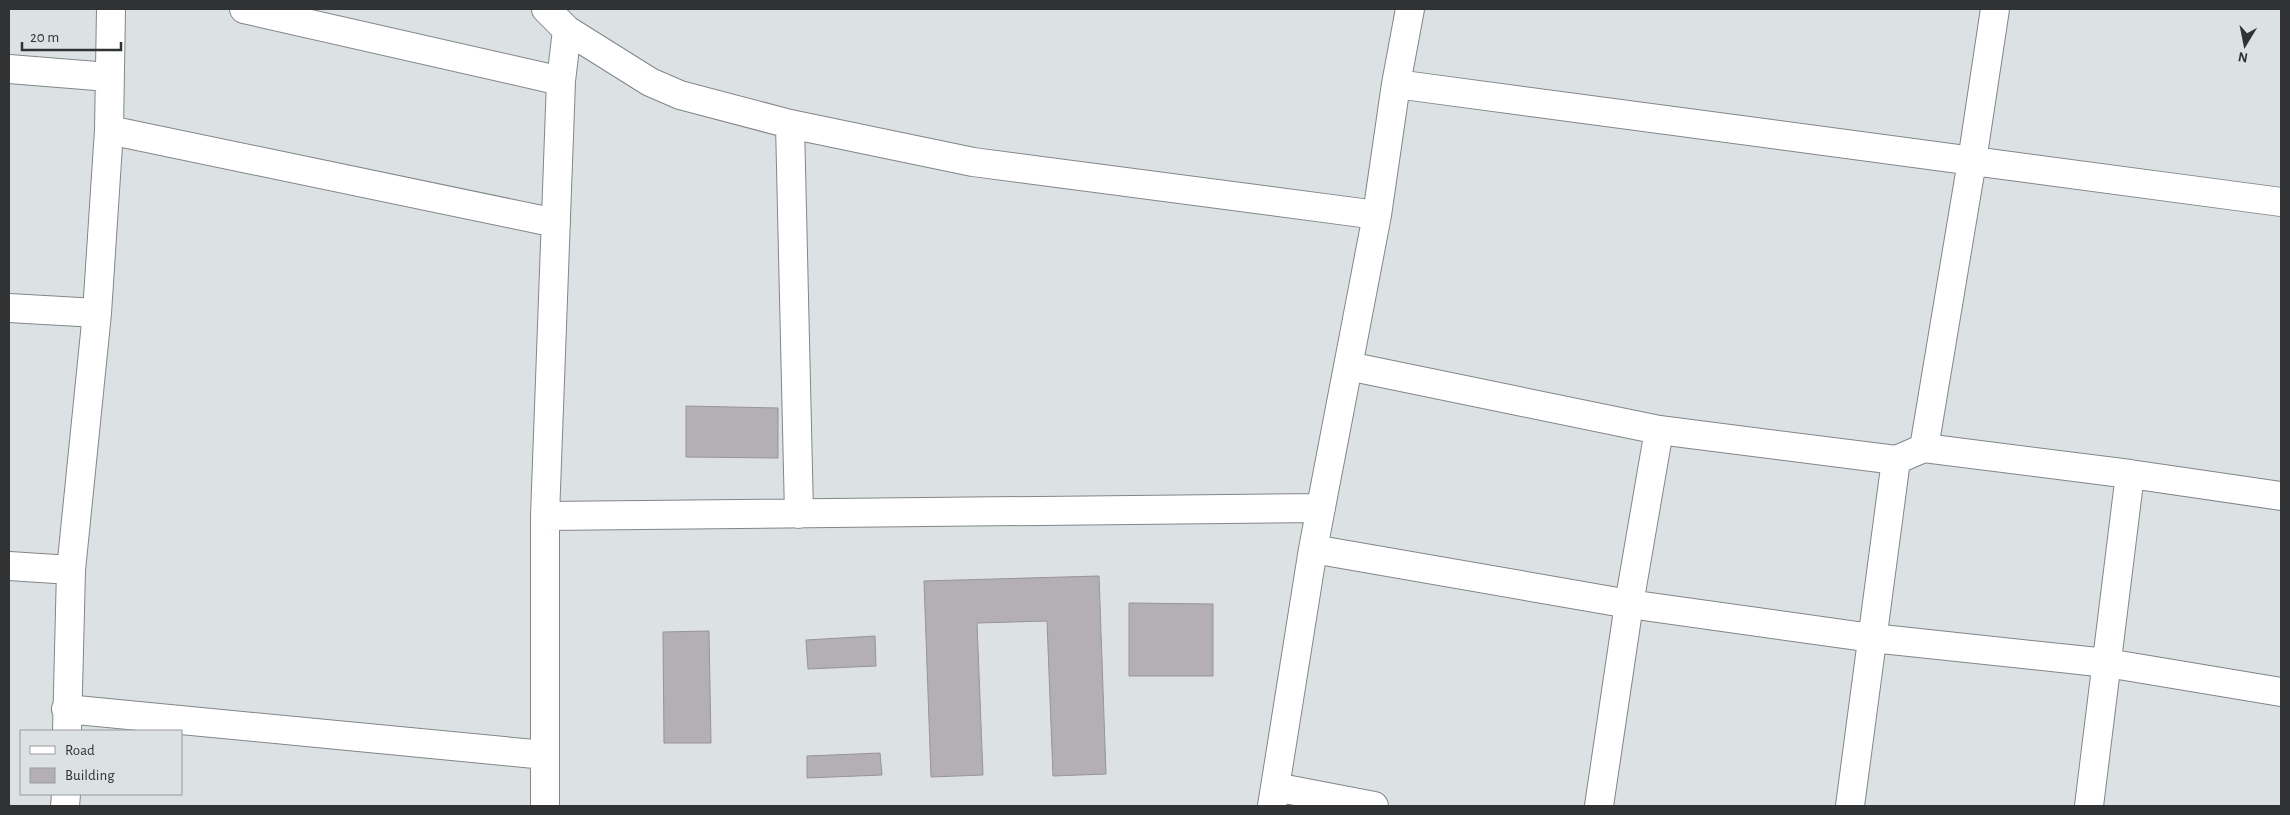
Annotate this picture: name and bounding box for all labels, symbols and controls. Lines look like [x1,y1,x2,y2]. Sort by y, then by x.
scale bar [22,20,121,52]
north arrow [2220,20,2270,70]
text: 20 m [30,30,59,45]
text: N [2237,49,2249,65]
legend [20,730,182,795]
text: Road [65,743,95,758]
text: Building [65,768,115,783]

